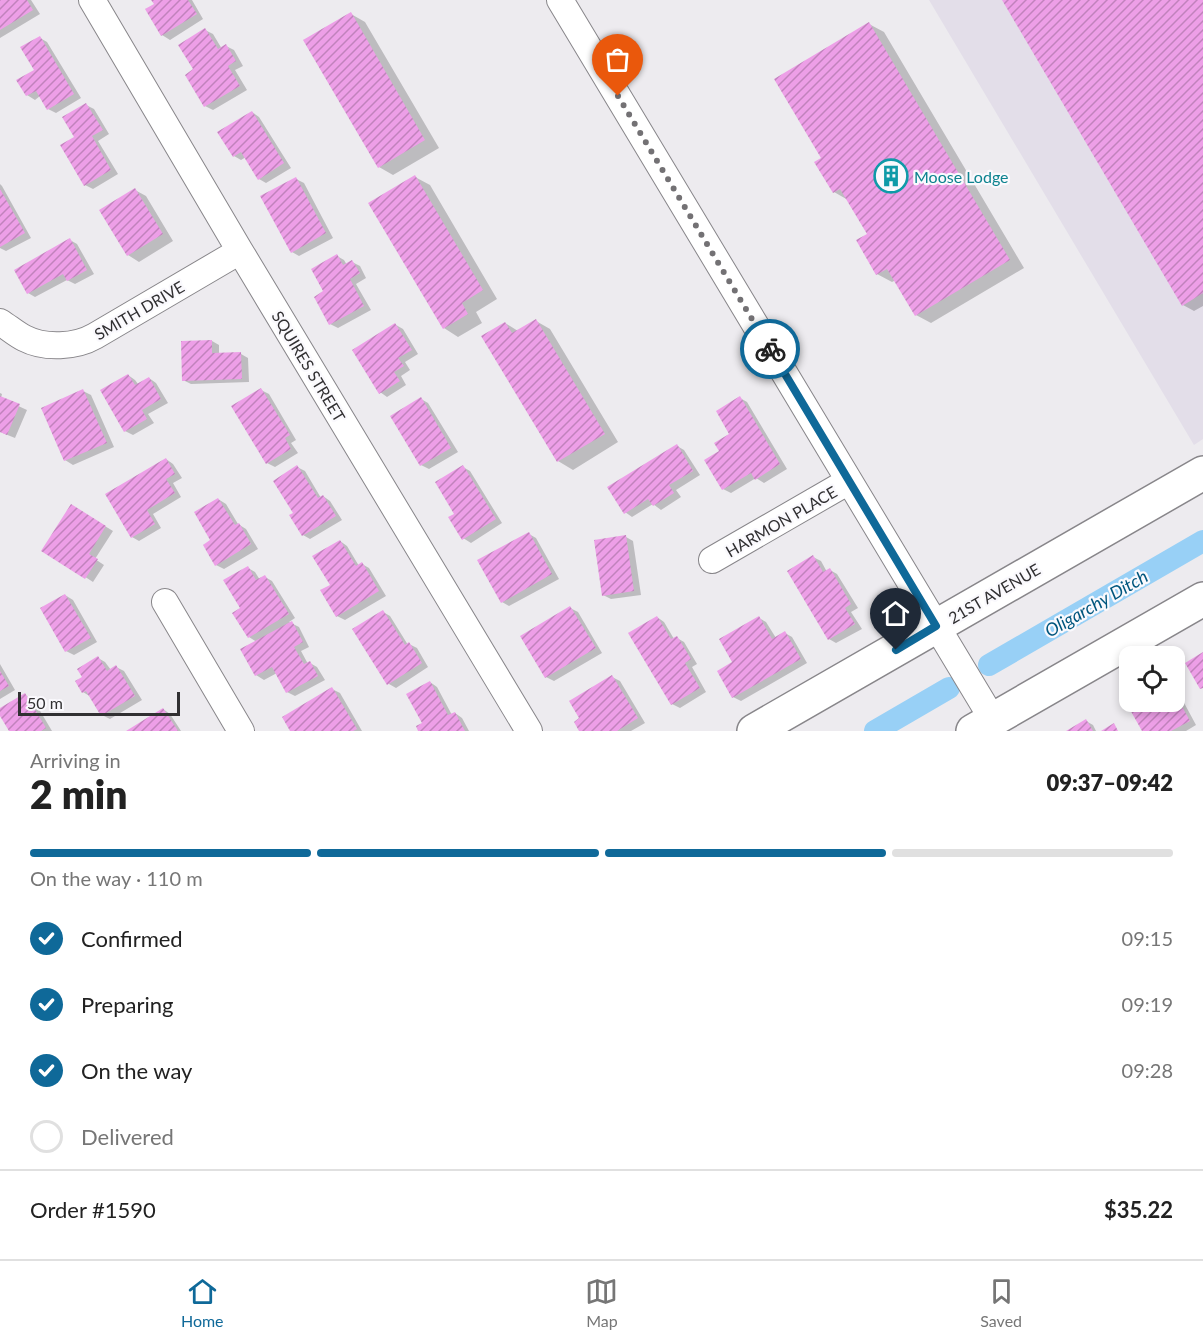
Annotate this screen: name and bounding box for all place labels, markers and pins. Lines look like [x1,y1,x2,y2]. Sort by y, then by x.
pin [592,34,643,96]
building icon: Moose Lodge [873,158,909,194]
place label: Moose Lodge [914,167,1009,186]
pin [870,588,921,650]

